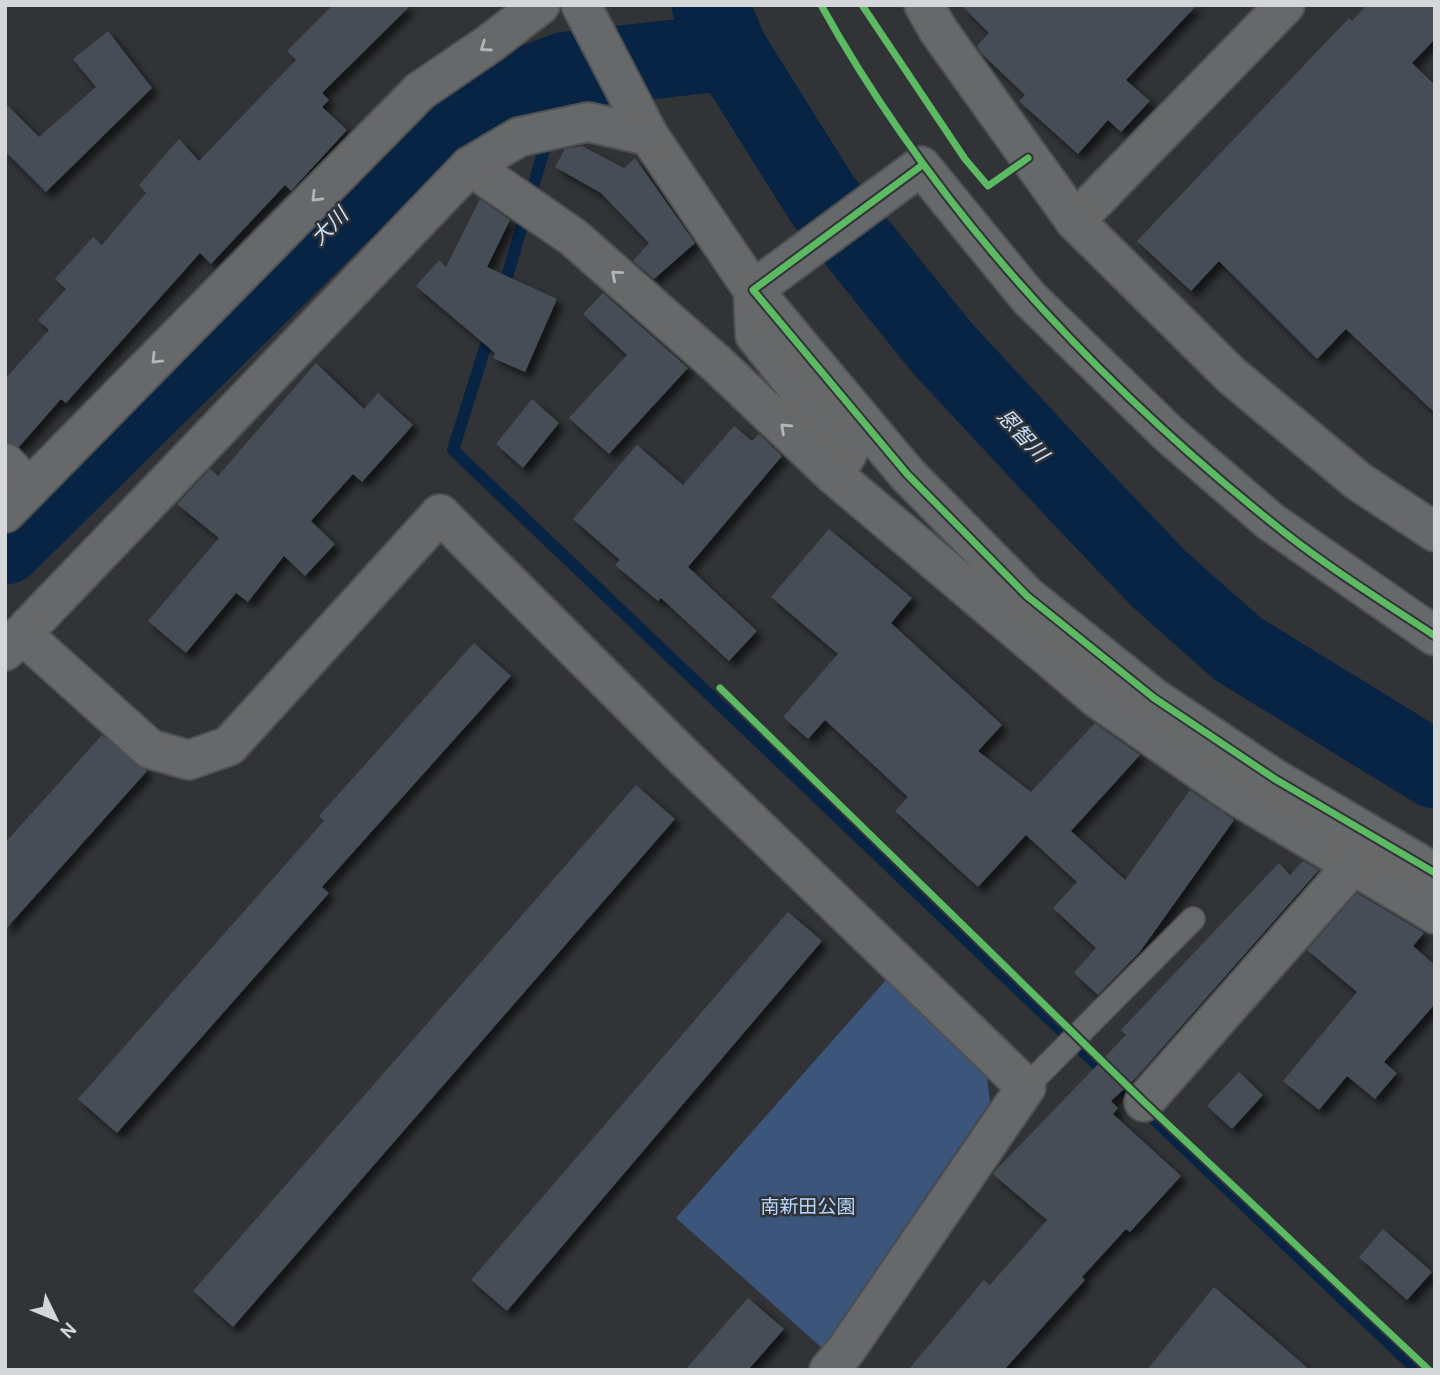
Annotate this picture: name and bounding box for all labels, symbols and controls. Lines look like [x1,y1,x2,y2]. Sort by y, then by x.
one-way arrow [480,38,493,51]
one-way arrow [311,188,324,201]
water label: 大川 [305,201,354,250]
one-way arrow [612,271,625,283]
one-way arrow [152,350,165,363]
water label: 恩智川 [992,403,1055,468]
one-way arrow [780,424,793,436]
park label: 南新田公園 [760,1195,856,1218]
north arrow [21,1284,91,1354]
text: N [55,1317,81,1343]

